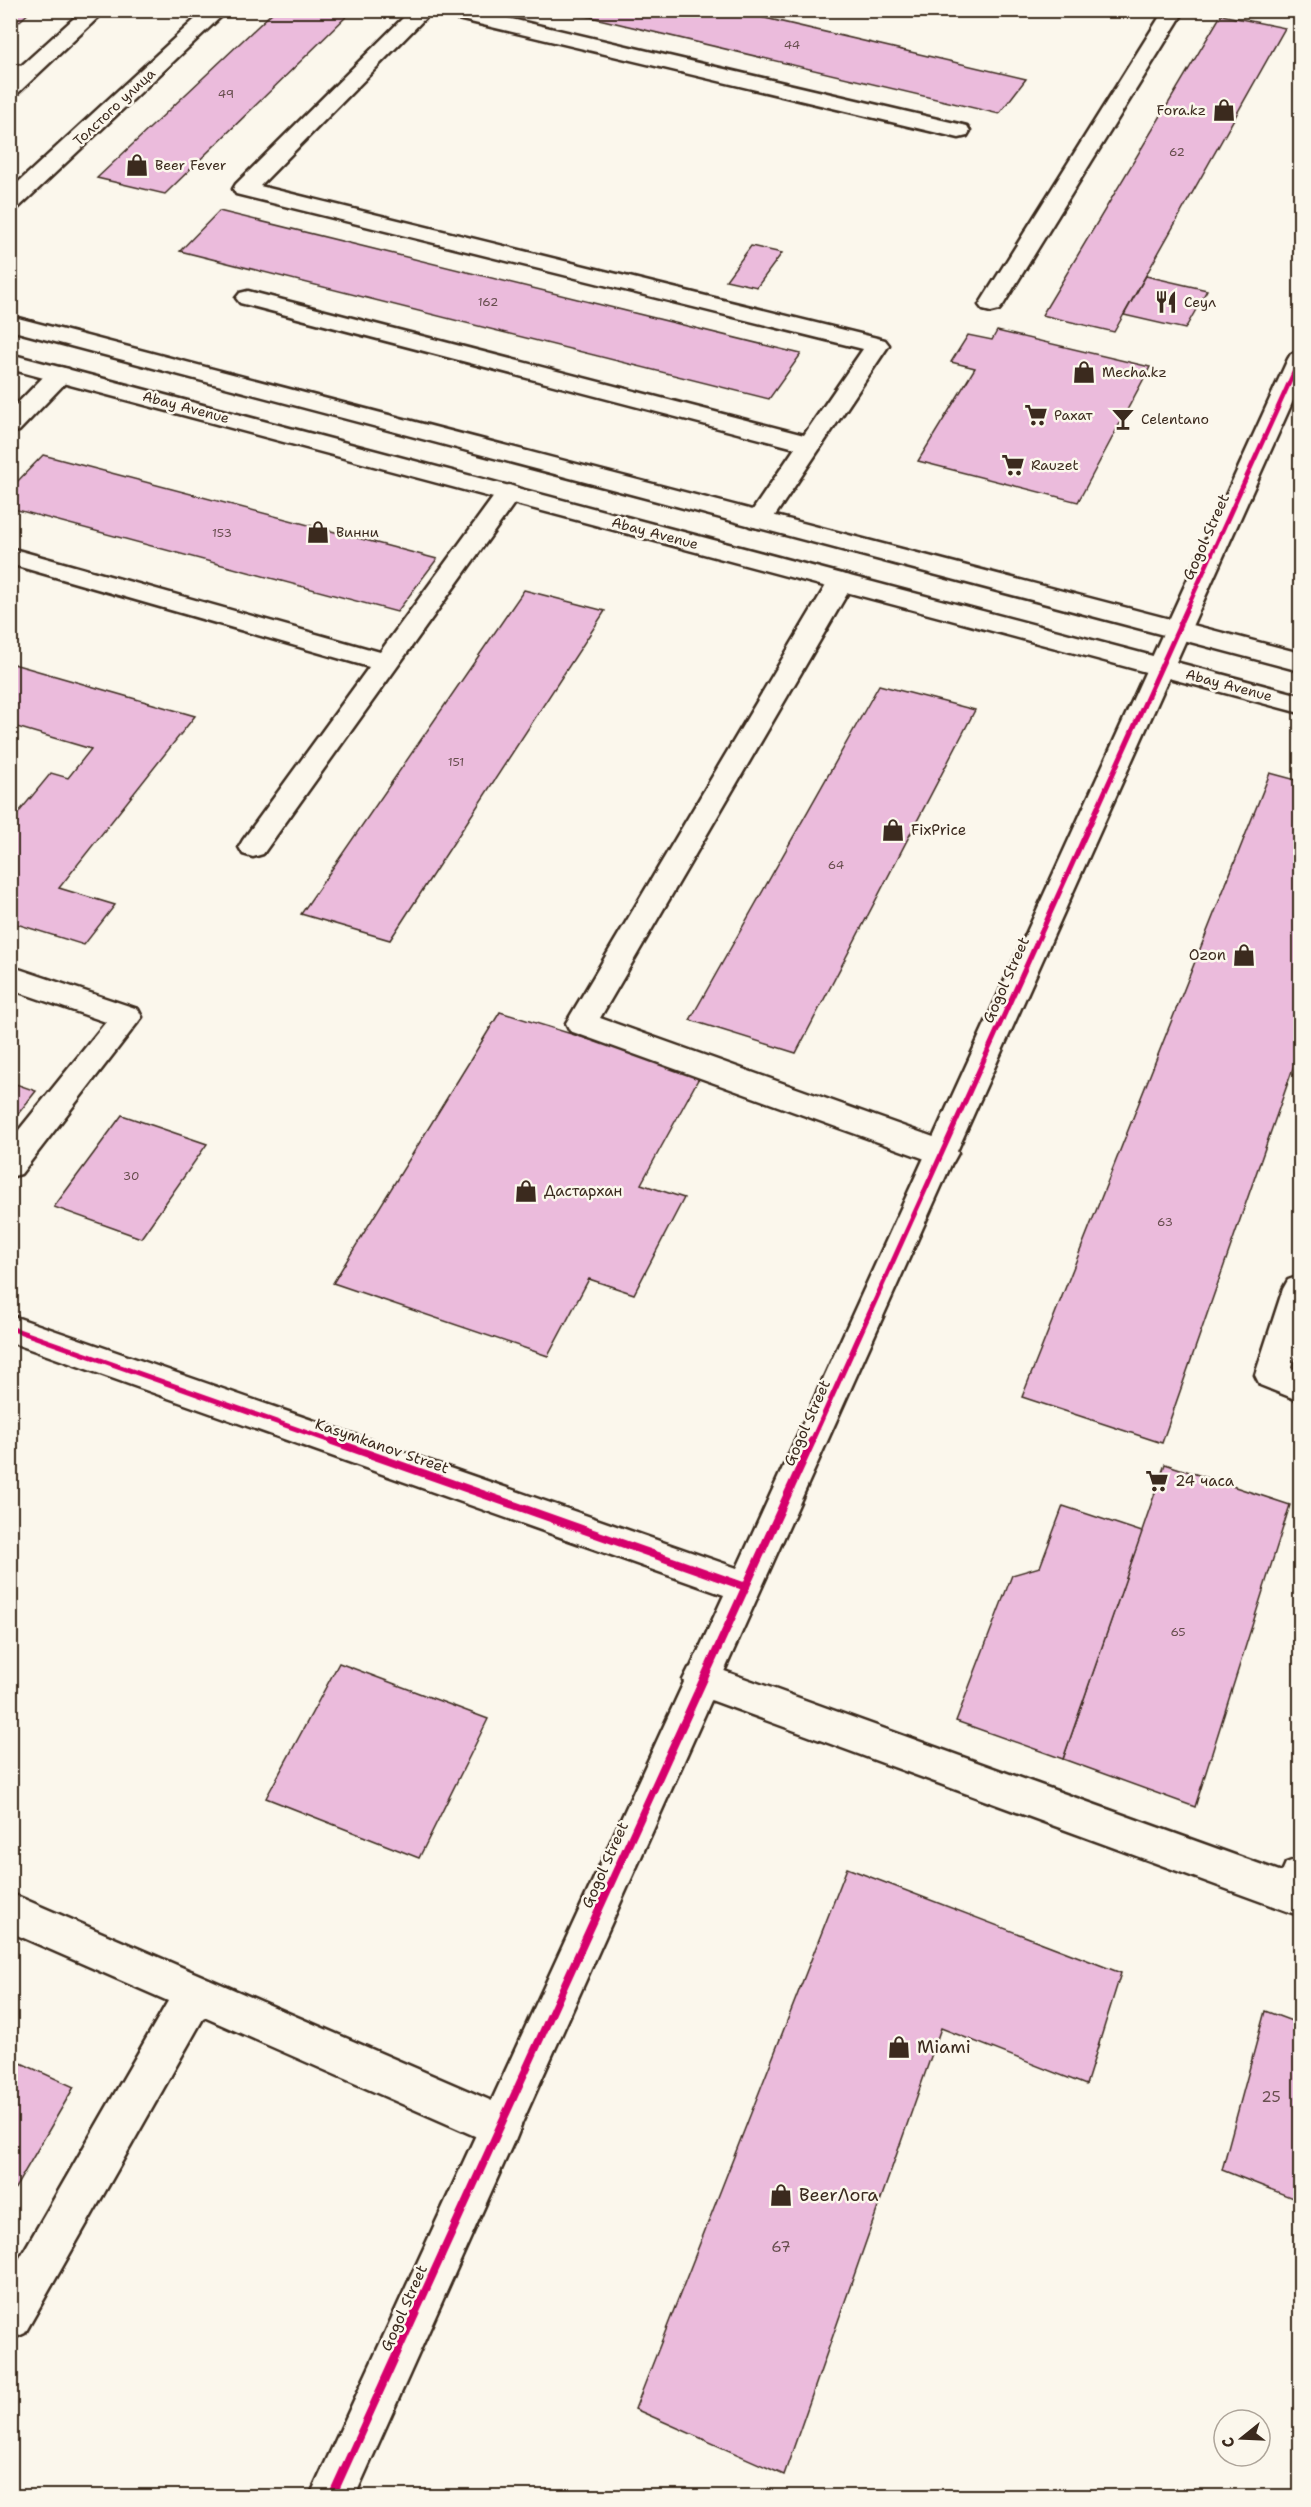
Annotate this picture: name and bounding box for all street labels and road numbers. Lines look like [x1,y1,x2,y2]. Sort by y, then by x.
street label: Толстого улица [69,64,159,150]
street label: Abay Avenue [141,387,231,427]
street label: Gogol Street [1178,491,1234,583]
street label: Abay Avenue [610,513,700,553]
street label: Abay Avenue [1184,665,1274,705]
street label: Gogol Street [978,934,1034,1026]
street label: Gogol Street [779,1377,835,1469]
street label: Kasymkanov Street [312,1414,452,1478]
street label: Gogol Street [577,1819,633,1911]
street label: Gogol Street [376,2262,432,2354]

